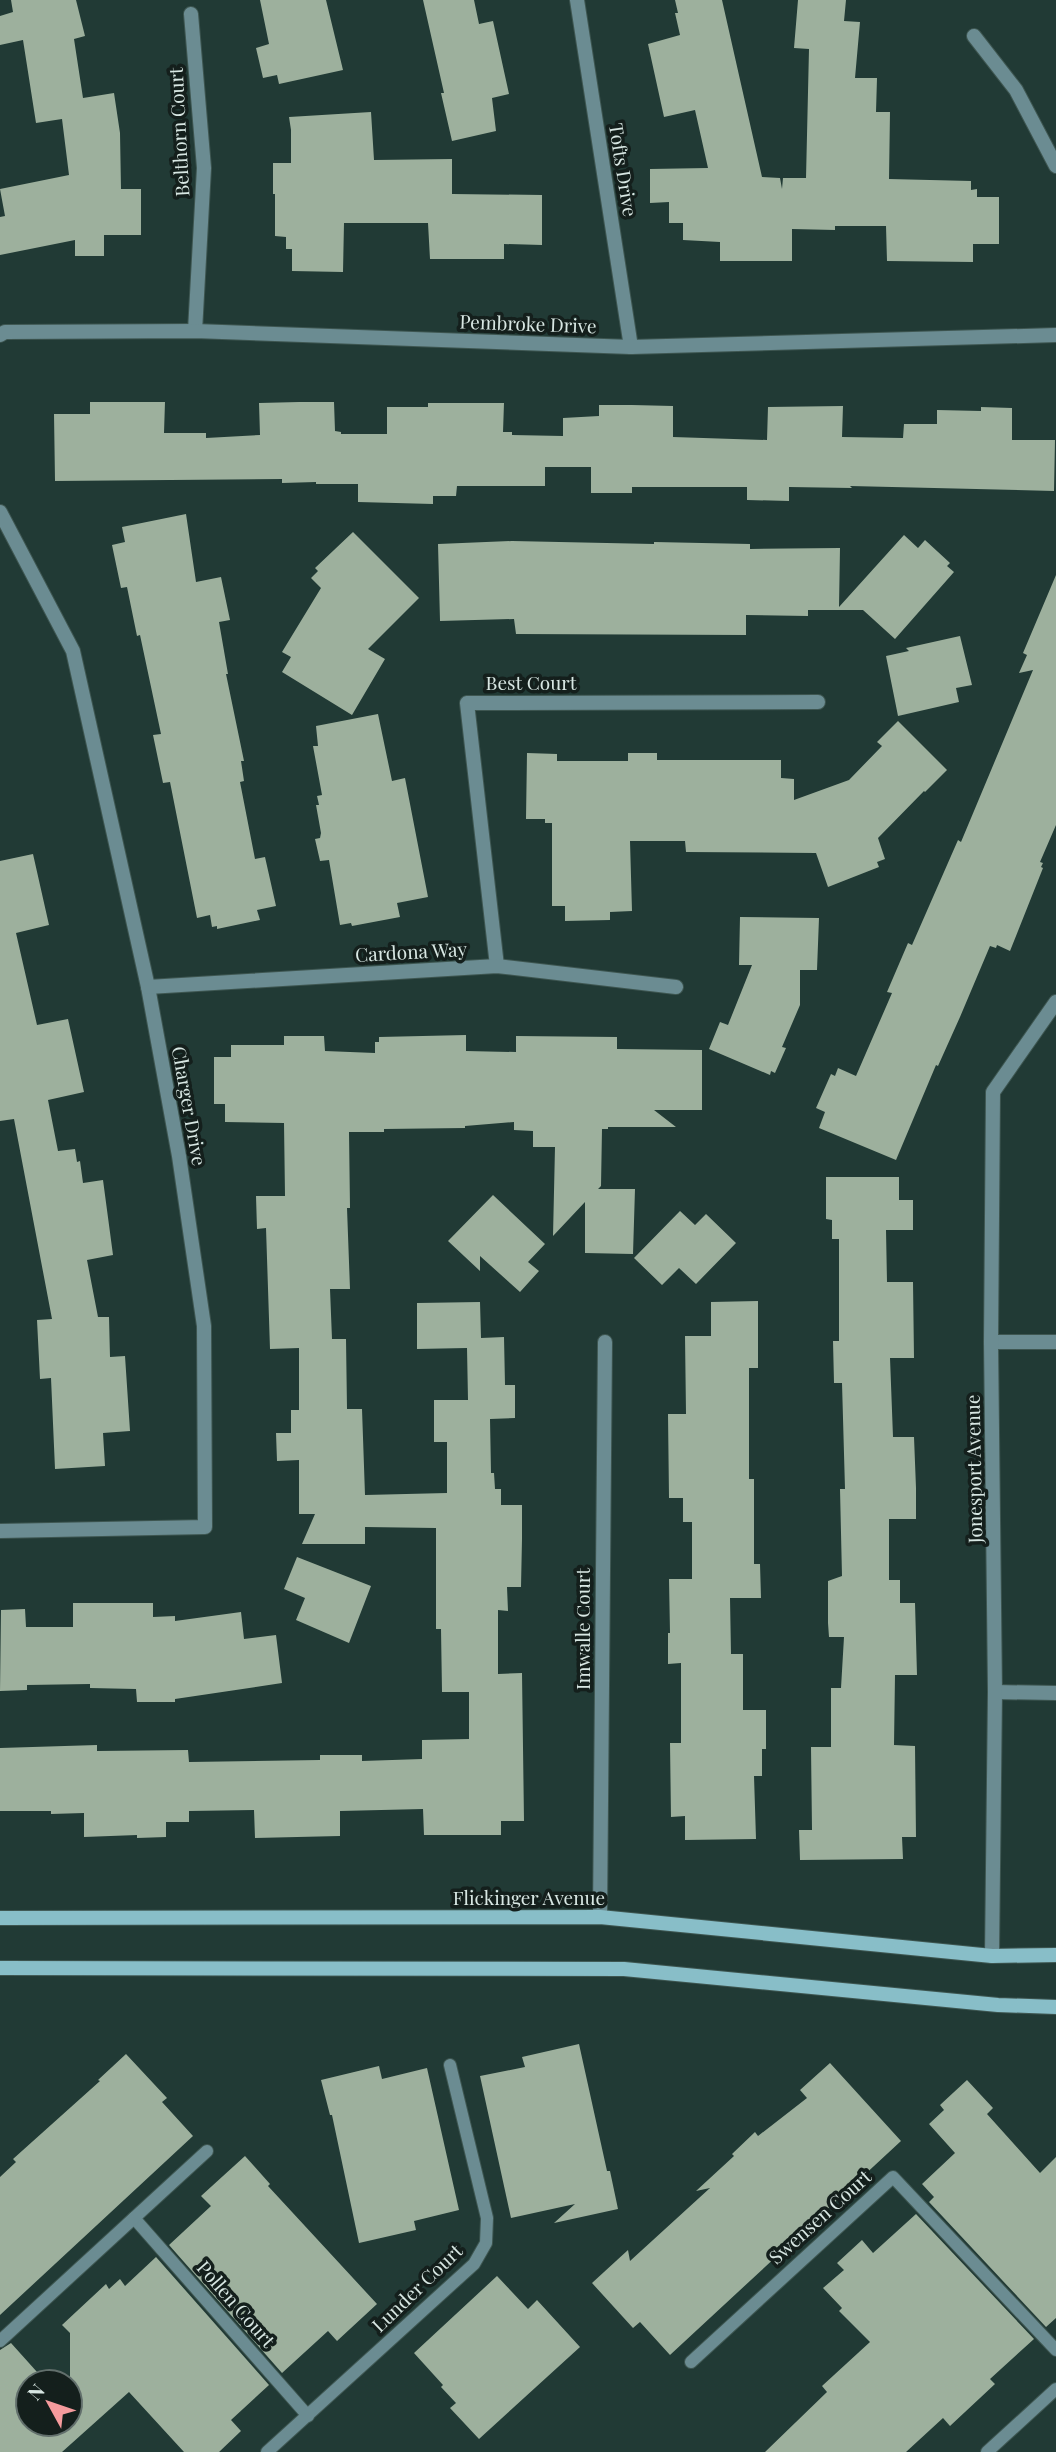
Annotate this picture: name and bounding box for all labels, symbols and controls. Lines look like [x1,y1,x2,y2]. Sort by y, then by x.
street label: Belthorn Court [162,66,194,197]
street label: Tofts Drive [604,121,644,218]
street label: Pembroke Drive [459,308,597,338]
street label: Best Court [486,669,577,695]
street label: Cardona Way [354,935,468,967]
street label: Charger Drive [167,1044,213,1168]
street label: Jonesport Avenue [959,1394,987,1545]
street label: Imwalle Court [569,1568,595,1690]
street label: Flickinger Avenue [453,1884,605,1910]
street label: Swensen Court [762,2163,876,2269]
street label: Lunder Court [365,2237,468,2337]
street label: Pollen Court [192,2254,282,2353]
north arrow [14,2368,84,2438]
text: N [21,2378,50,2405]

